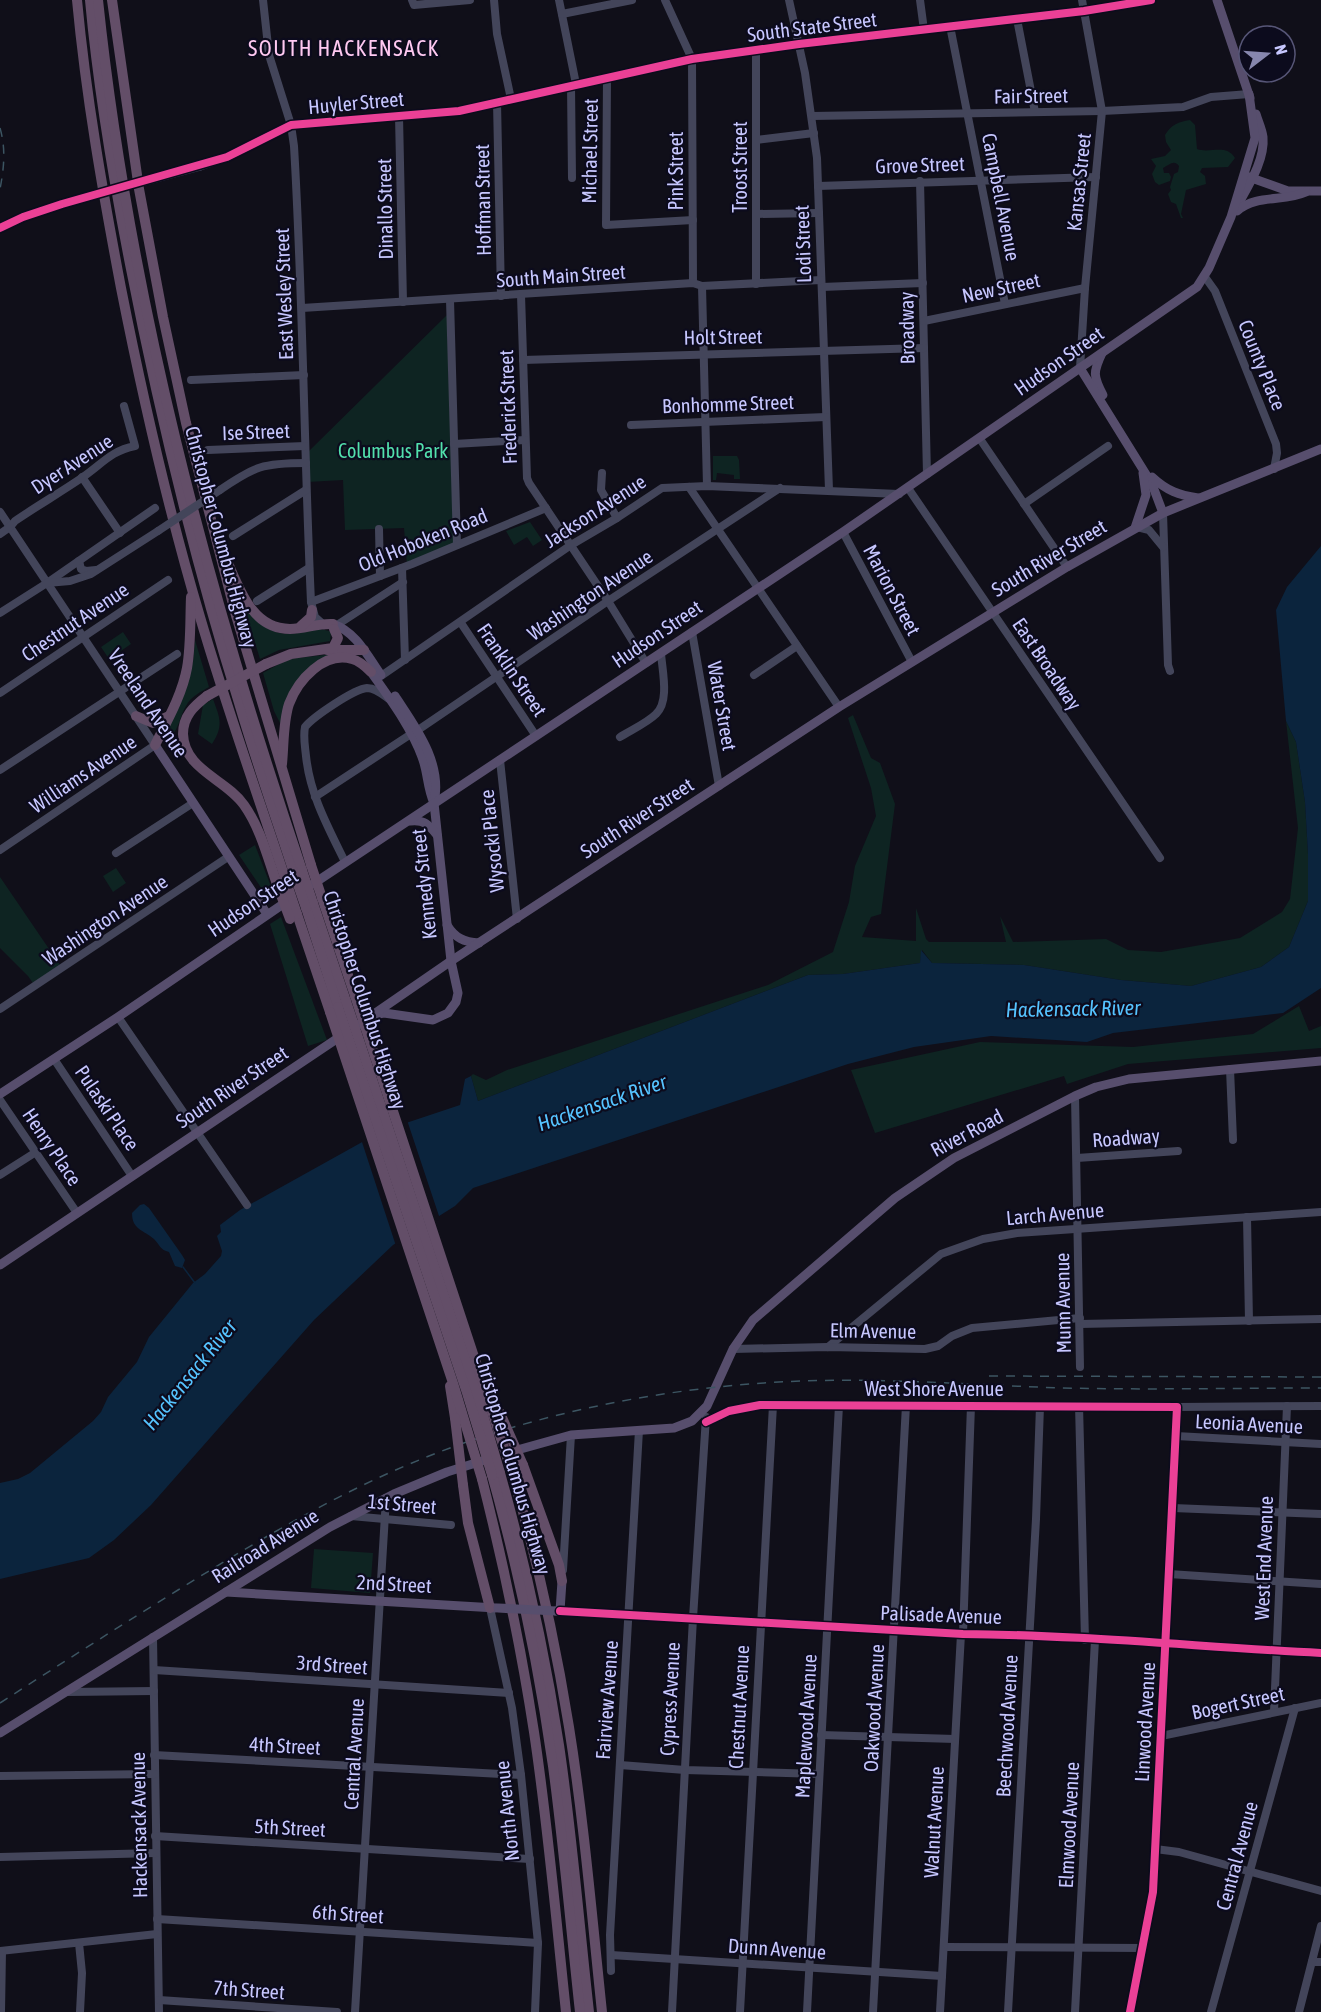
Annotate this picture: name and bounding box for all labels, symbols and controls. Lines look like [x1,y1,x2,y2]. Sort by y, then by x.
street label: South State Street [746,7,878,46]
north arrow [1237,24,1297,84]
district label: SOUTH HACKENSACK [248,35,440,61]
text: N [1271,42,1291,57]
street label: Fair Street [994,83,1068,108]
street label: Huyler Street [307,87,405,118]
street label: Michael Street [577,98,602,204]
street label: Troost Street [728,121,751,213]
street label: Pink Street [664,131,687,211]
street label: Campbell Avenue [978,131,1025,263]
street label: Kansas Street [1062,132,1095,232]
street label: Hoffman Street [470,144,495,256]
street label: Grove Street [875,151,965,178]
street label: Dinallo Street [372,158,397,260]
street label: Lodi Street [790,204,815,283]
street label: East Wesley Street [270,227,297,361]
street label: South Main Street [496,260,626,291]
street label: New Street [960,268,1042,307]
street label: Broadway [894,291,919,365]
street label: County Place [1234,316,1291,413]
street label: Hudson Street [1010,321,1108,400]
street label: Holt Street [683,324,763,349]
street label: Frederick Street [494,349,521,465]
street label: Bonhomme Street [662,390,795,417]
street label: Ise Street [222,419,291,444]
street label: Christopher Columbus Highway [181,423,262,650]
street label: Dyer Avenue [27,429,117,498]
park label: Columbus Park [338,439,448,462]
street label: Jackson Avenue [540,469,650,552]
street label: Old Hoboken Road [355,503,491,576]
street label: South River Street [987,514,1111,601]
street label: Marion Street [859,541,926,639]
street label: Washington Avenue [523,544,657,645]
street label: Chestnut Avenue [17,577,132,666]
street label: Hudson Street [607,595,706,672]
street label: East Broadway [1008,613,1087,714]
street label: Franklin Street [473,619,552,721]
street label: Vreeland Avenue [104,644,193,761]
street label: Water Street [703,659,742,753]
street label: Williams Avenue [25,730,140,818]
street label: South River Street [576,772,698,863]
street label: Wysocki Place [475,789,508,893]
street label: Kennedy Street [406,827,441,941]
street label: Hudson Street [203,864,302,941]
street label: Washington Avenue [38,869,172,970]
street label: Christopher Columbus Highway [319,888,412,1112]
water label: Hackensack River [1005,995,1141,1021]
street label: South River Street [171,1041,292,1132]
street label: Pulaski Place [71,1061,144,1155]
water label: Hackensack River [534,1068,670,1135]
street label: Henry Place [18,1104,87,1190]
street label: River Road [927,1104,1007,1161]
street label: Roadway [1092,1124,1160,1151]
street label: Larch Avenue [1005,1198,1105,1229]
street label: Munn Avenue [1050,1253,1075,1353]
water label: Hackensack River [137,1314,241,1434]
street label: Elm Avenue [830,1318,916,1343]
street label: Christopher Columbus Highway [471,1351,556,1577]
street label: West Shore Avenue [864,1377,1004,1400]
street label: Leonia Avenue [1195,1409,1303,1438]
street label: 1st Street [367,1489,438,1518]
street label: West End Avenue [1250,1495,1277,1621]
street label: Railroad Avenue [207,1504,322,1587]
street label: 2nd Street [356,1570,432,1597]
street label: Palisade Avenue [880,1601,1002,1628]
street label: Fairview Avenue [591,1640,622,1760]
street label: Cypress Avenue [655,1641,684,1756]
street label: Oakwood Avenue [859,1644,888,1772]
street label: Chestnut Avenue [724,1645,753,1769]
street label: 3rd Street [296,1651,369,1678]
street label: Maplewood Avenue [790,1653,821,1799]
street label: Beechwood Avenue [991,1654,1022,1798]
street label: Linwood Avenue [1130,1661,1159,1783]
street label: Bogert Street [1189,1681,1287,1724]
street label: Central Avenue [339,1698,368,1810]
street label: 4th Street [249,1732,322,1759]
street label: Hackensack Avenue [126,1752,151,1898]
street label: North Avenue [490,1760,523,1862]
street label: Elmwood Avenue [1054,1761,1083,1889]
street label: Walnut Avenue [919,1766,948,1878]
street label: Central Avenue [1211,1799,1262,1913]
street label: 5th Street [254,1814,327,1841]
street label: 6th Street [312,1900,385,1927]
street label: Dunn Avenue [727,1934,827,1963]
street label: 7th Street [213,1976,286,2003]

